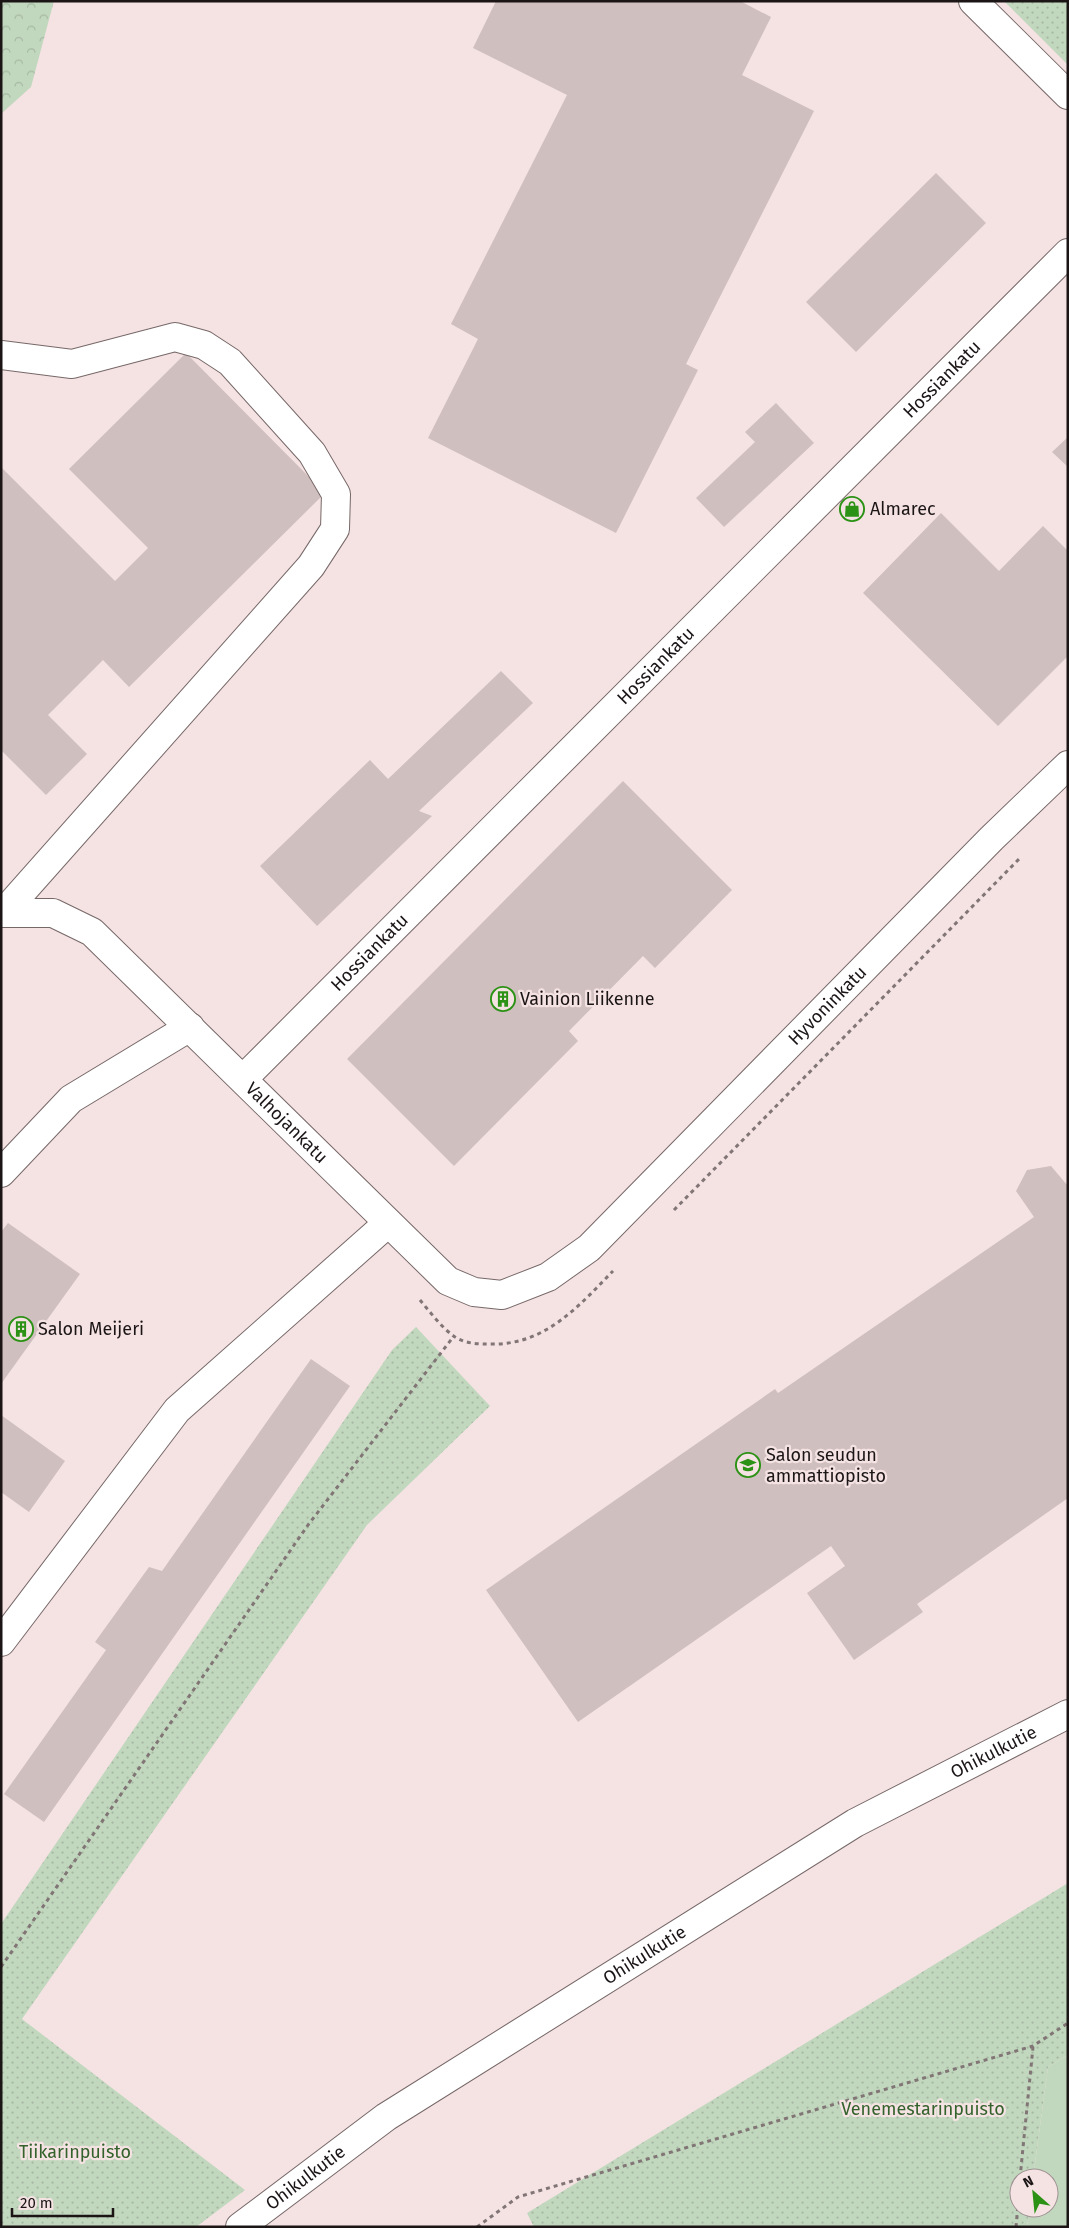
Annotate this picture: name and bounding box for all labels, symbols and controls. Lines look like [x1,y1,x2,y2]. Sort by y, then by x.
street label: Hossiankatu [899,336,985,423]
shop icon: Almarec [839,496,865,522]
place label: Almarec [870,498,936,520]
street label: Hossiankatu [612,622,699,709]
street label: Hossiankatu [326,909,413,996]
street label: Hyvoninkatu [784,961,871,1050]
building icon: Vainion Liikenne [490,986,516,1012]
place label: Vainion Liikenne [520,988,655,1010]
street label: Valhojankatu [241,1078,332,1168]
building icon: Salon Meijeri [8,1316,34,1342]
place label: Salon Meijeri [38,1318,144,1340]
place label: Salon seudun ammattiopisto [766,1444,886,1487]
school or university icon: Salon seudun ammattiopisto [735,1452,761,1478]
street label: Ohikulkutie [947,1721,1040,1783]
street label: Ohikulkutie [599,1921,690,1989]
park label: Venemestarinpuisto [841,2098,1005,2120]
park label: Tiikarinpuisto [19,2141,131,2163]
street label: Ohikulkutie [261,2141,350,2215]
north arrow [1009,2168,1059,2218]
text: N [1020,2172,1036,2192]
scale bar [12,2186,114,2218]
text: 20 m [20,2194,53,2212]

